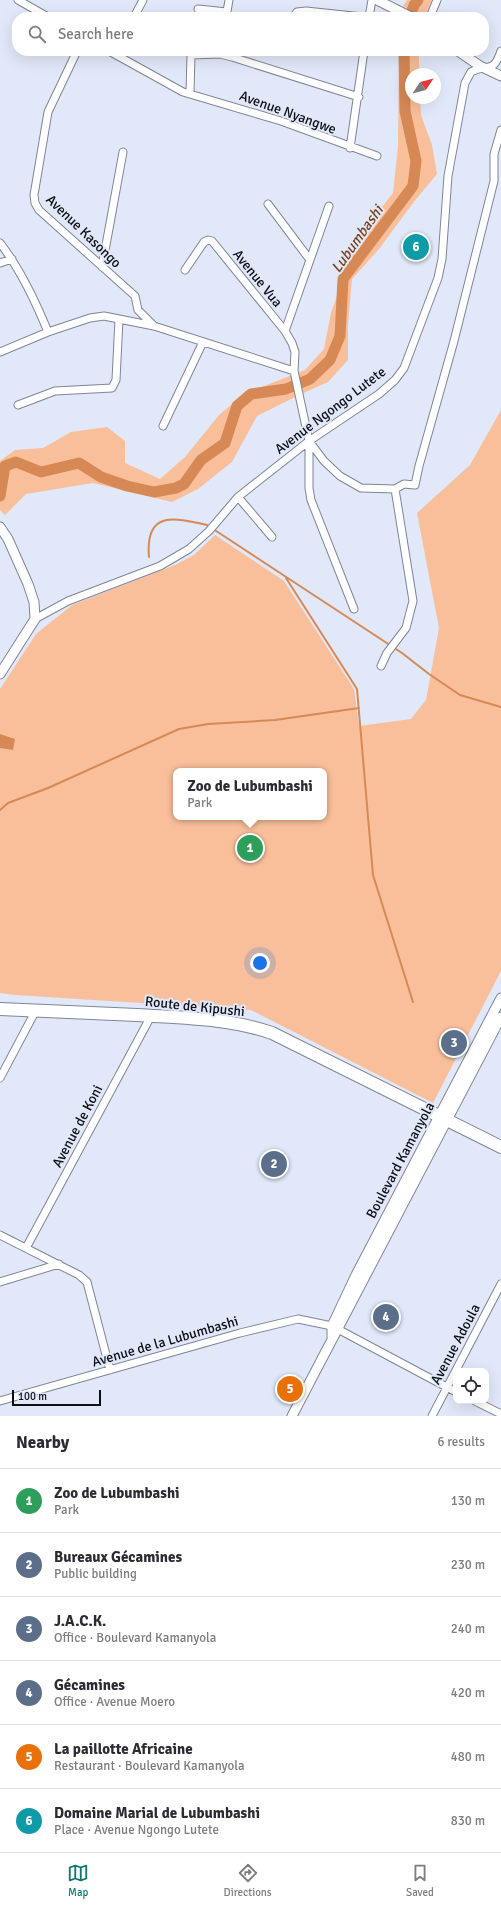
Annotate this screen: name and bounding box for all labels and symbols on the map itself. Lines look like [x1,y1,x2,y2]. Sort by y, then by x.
north arrow [405,68,441,104]
street label: Avenue Nyangwe [237,87,339,138]
street label: Avenue Kasongo [42,191,125,272]
water label: Lubumbashi [327,200,388,276]
pin: 6 [403,232,429,262]
street label: Avenue Vua [229,246,286,311]
street label: Avenue Ngongo Lutete [271,363,389,458]
pin: 1 [237,833,263,863]
your location [250,953,270,973]
street label: Route de Kipushi [144,993,246,1020]
pin: 3 [441,1028,467,1058]
street label: Avenue de Koni [49,1082,106,1170]
street label: Boulevard Kamanyola [363,1099,438,1221]
pin: 2 [261,1149,287,1179]
street label: Avenue Adoula [427,1301,484,1387]
pin: 4 [373,1302,399,1332]
street label: Avenue de la Lubumbashi [90,1312,240,1371]
pin: 5 [277,1374,303,1404]
scale bar [12,1388,101,1407]

